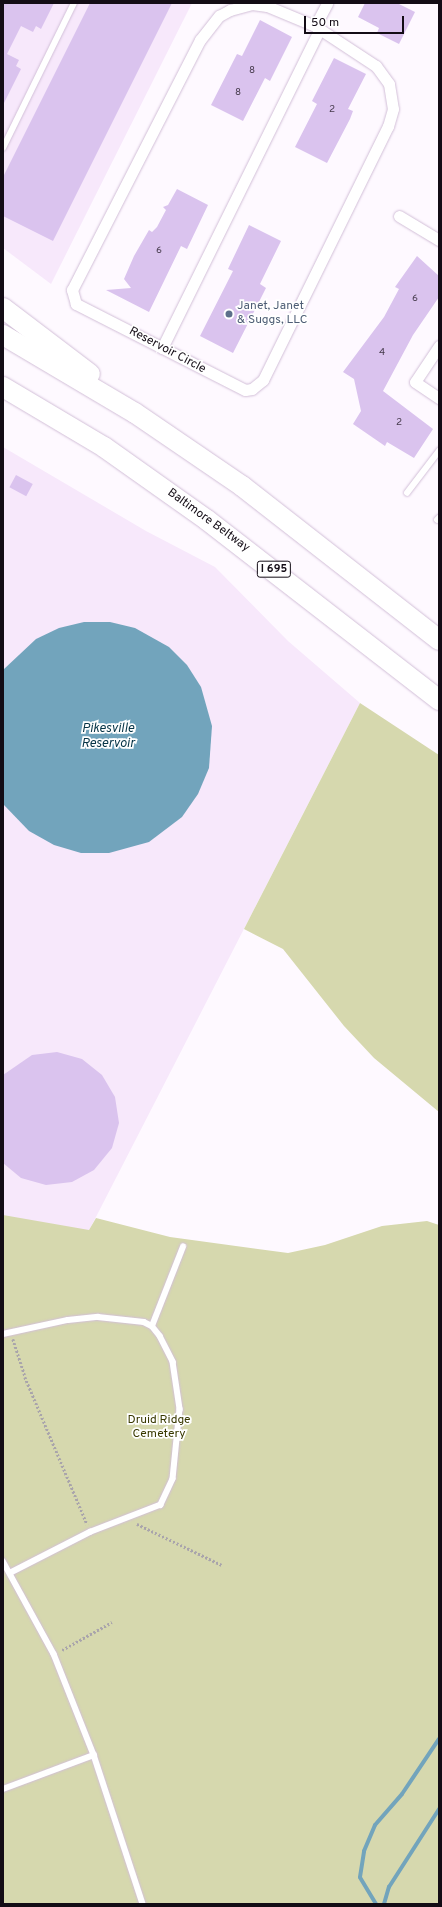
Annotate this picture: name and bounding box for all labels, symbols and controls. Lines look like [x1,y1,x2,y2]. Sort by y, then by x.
scale bar [306,8,406,34]
text: 50 m [311,15,339,31]
house number: 8 [249,65,255,77]
house number: 8 [235,87,241,99]
house number: 2 [329,104,335,116]
house number: 6 [156,245,162,257]
house number: 6 [412,293,418,305]
place label: Janet, Janet & Suggs, LLC [237,300,307,328]
marker: Janet, Janet & Suggs, LLC [224,309,234,319]
street label: Reservoir Circle [126,325,208,377]
house number: 4 [379,347,385,359]
house number: 2 [396,417,402,429]
street label: Baltimore Beltway [164,486,252,556]
road number: I 695 [256,560,292,578]
water label: Pikesville Reservoir [81,722,135,753]
park label: Druid Ridge Cemetery [127,1414,191,1442]

